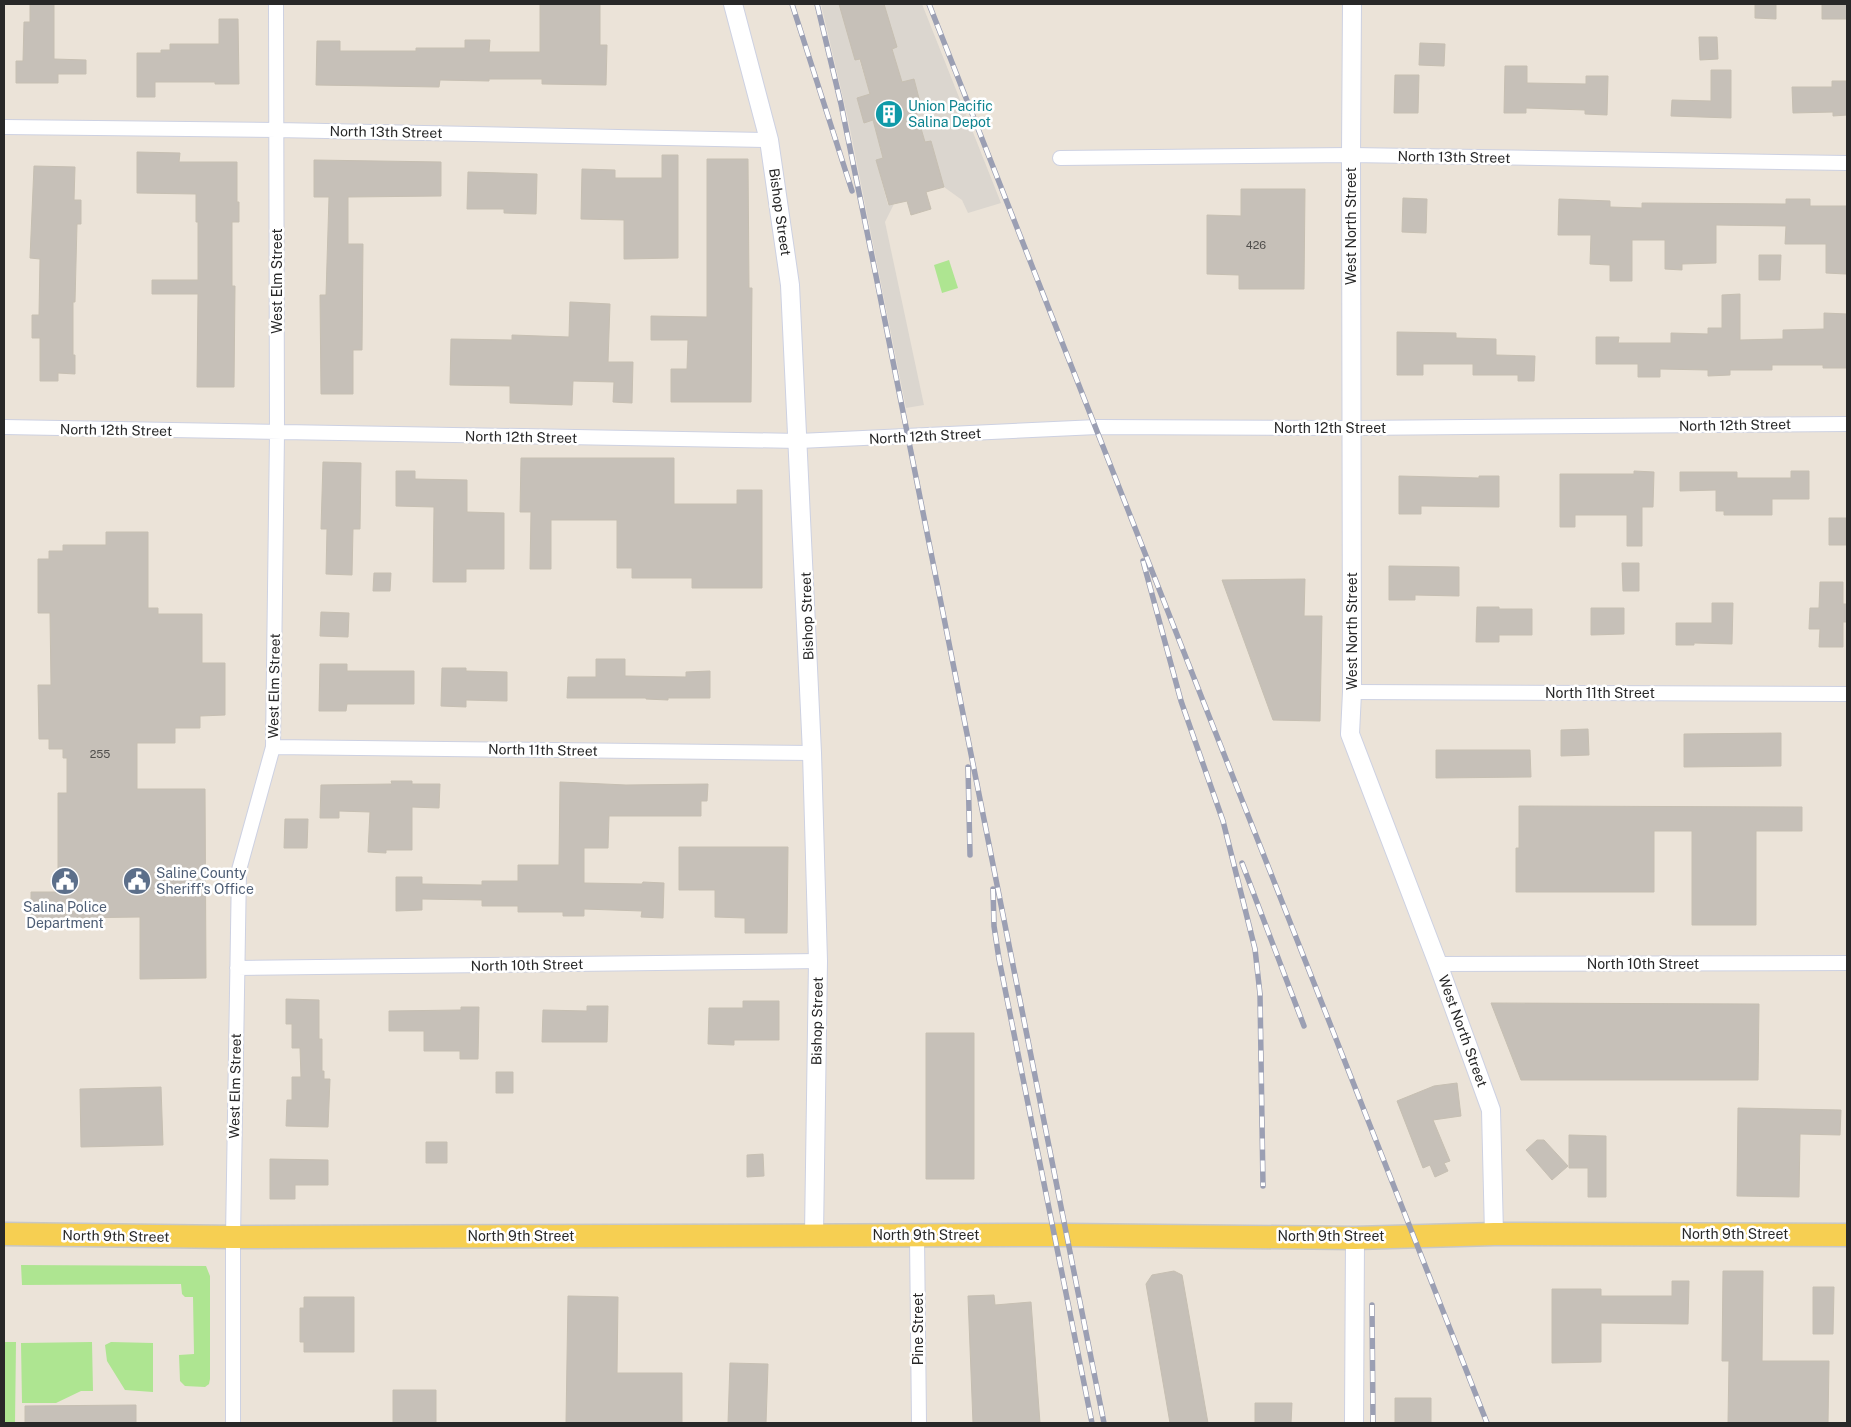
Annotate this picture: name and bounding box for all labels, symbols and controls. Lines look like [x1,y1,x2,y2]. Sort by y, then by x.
place label: Union Pacific Salina Depot [908,98,993,130]
building icon: Union Pacific Salina Depot [874,99,904,129]
street label: North 13th Street [329,123,443,141]
street label: North 13th Street [1397,148,1511,166]
street label: Bishop Street [766,167,794,257]
street label: West North Street [1343,167,1359,285]
street label: West Elm Street [269,228,285,334]
house number: 426 [1246,239,1266,251]
street label: North 12th Street [1679,416,1791,434]
street label: North 12th Street [1274,420,1386,436]
street label: North 12th Street [60,421,172,439]
street label: North 12th Street [868,425,982,447]
street label: North 12th Street [465,428,577,446]
street label: Bishop Street [797,572,817,660]
street label: West North Street [1344,572,1360,690]
street label: West Elm Street [265,633,283,739]
street label: North 11th Street [1545,685,1655,701]
street label: North 11th Street [488,741,598,759]
house number: 255 [90,748,110,760]
place label: Saline County Sheriff's Office [156,865,254,897]
public building icon: Salina Police Department [50,866,80,896]
public building icon: Saline County Sheriff's Office [122,866,152,896]
place label: Salina Police Department [23,899,107,931]
street label: North 10th Street [471,956,583,974]
street label: North 10th Street [1587,956,1699,972]
street label: West North Street [1435,973,1491,1089]
street label: Bishop Street [808,977,826,1065]
street label: West Elm Street [226,1033,244,1139]
street label: North 9th Street [1681,1226,1789,1242]
street label: North 9th Street [62,1227,170,1245]
street label: North 9th Street [872,1227,980,1243]
street label: North 9th Street [467,1228,575,1244]
street label: North 9th Street [1277,1228,1385,1244]
street label: Pine Street [910,1293,926,1365]

